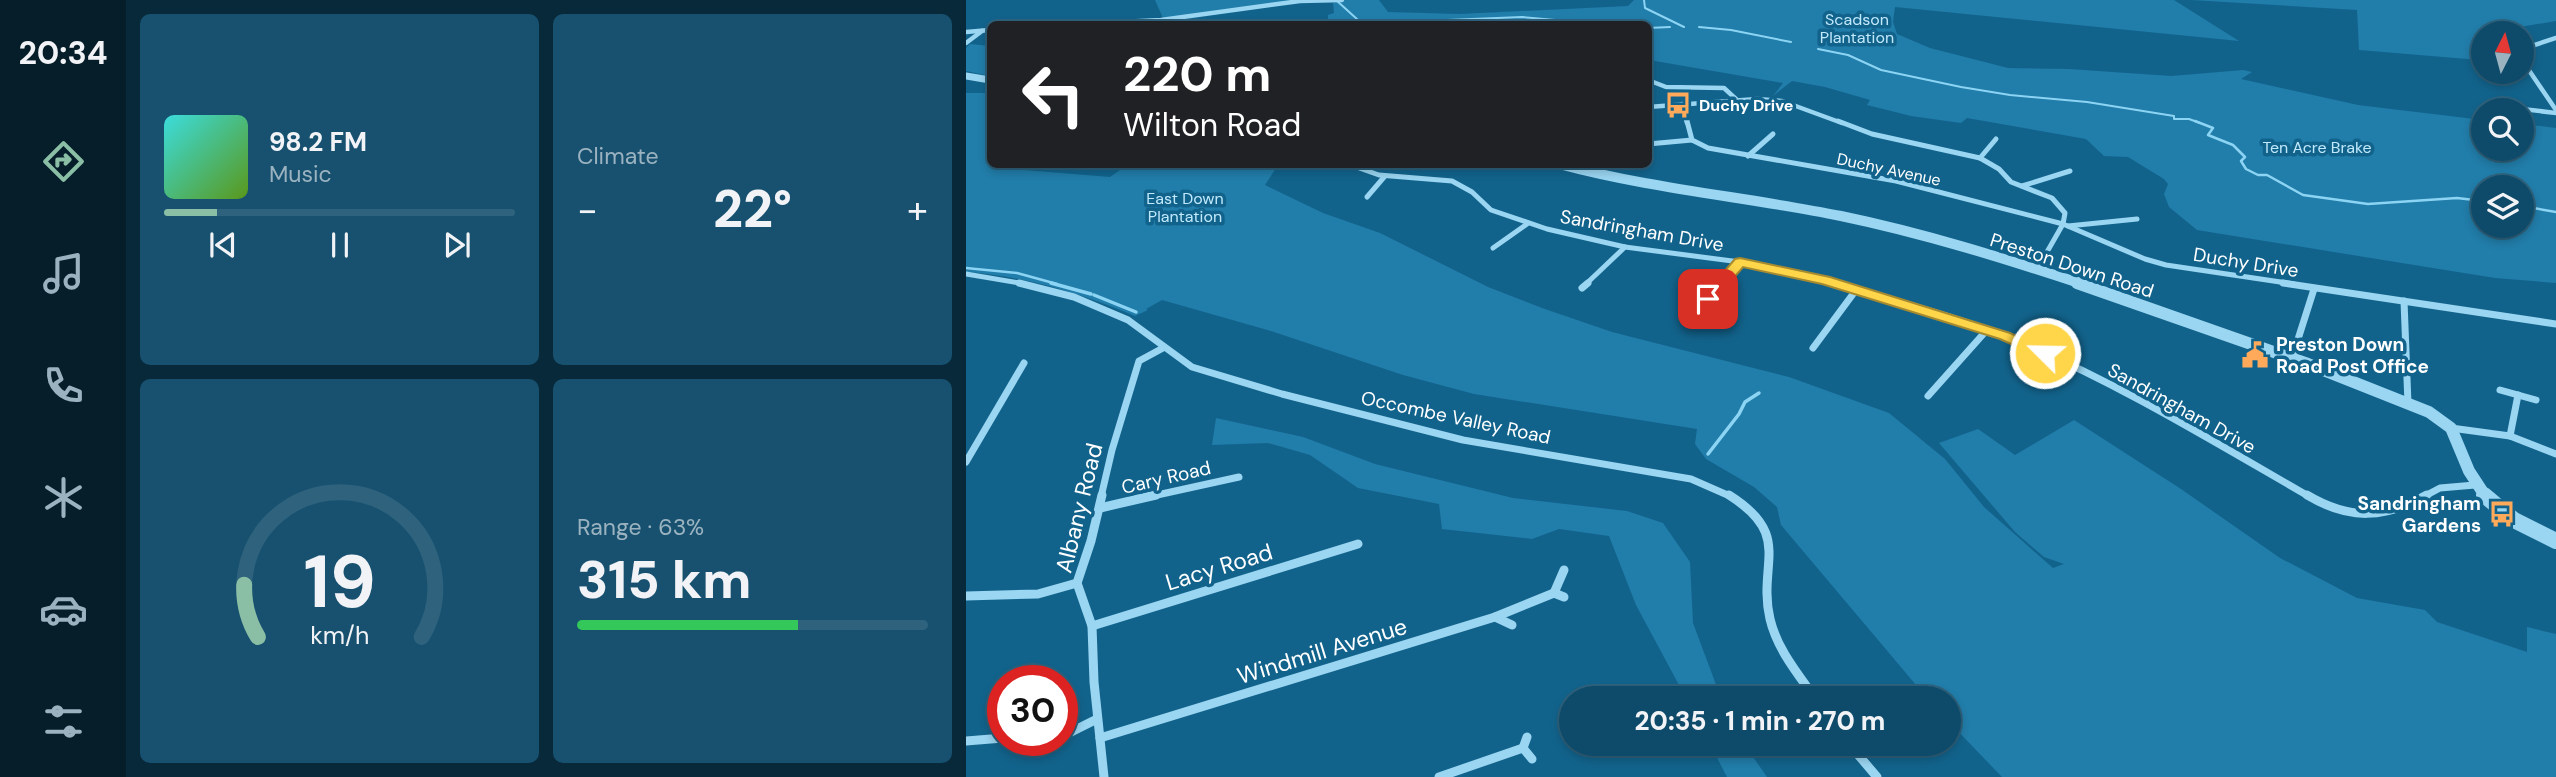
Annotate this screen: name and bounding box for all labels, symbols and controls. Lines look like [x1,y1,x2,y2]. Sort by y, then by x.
park label: Scadson Plantation [1820,9,1894,48]
north arrow [2471,21,2534,84]
map controls [2471,21,2534,238]
text: 20:34 [18,32,108,74]
text: 220 m [1123,42,1271,106]
icon: left [1008,49,1099,140]
bus stop icon: Duchy Drive [1663,90,1693,120]
place label: Duchy Drive [1699,95,1793,116]
button: search [2471,98,2534,161]
text: Wilton Road [1123,104,1301,146]
text: 98.2 FM [269,125,367,159]
icon: directions [39,137,88,186]
park label: Ten Acre Brake [2262,137,2372,158]
text: Climate [577,141,659,171]
street label: Duchy Avenue [1835,148,1943,191]
text: Music [269,159,332,189]
text: 22° [713,175,792,243]
button: layers [2471,175,2534,238]
text: − [577,185,598,235]
text: + [907,185,928,235]
park label: East Down Plantation [1146,188,1224,227]
street label: Sandringham Drive [1558,204,1726,257]
icon: previous [204,226,242,264]
icon: pause [321,226,359,264]
icon: next [438,226,476,264]
street label: Preston Down Road [1987,227,2157,304]
street label: Duchy Drive [2192,242,2300,283]
icon: music [39,249,88,298]
pin [1678,269,1738,329]
icon: arrive [1689,280,1727,318]
position arrow [2008,316,2082,390]
place label: Preston Down Road Post Office [2276,332,2429,379]
public building icon: Preston Down Road Post Office [2240,340,2270,370]
street label: Sandringham Drive [2103,357,2260,459]
icon: phone [39,361,88,410]
street label: Occombe Valley Road [1359,385,1553,450]
street label: Albany Road [1048,440,1110,576]
street label: Cary Road [1119,455,1213,500]
icon: climate [39,473,88,522]
place label: Sandringham Gardens [2357,491,2481,538]
bus stop icon: Sandringham Gardens [2487,499,2517,529]
text: Range · 63% [577,512,704,542]
text: 19 [303,535,376,630]
street label: Lacy Road [1162,537,1276,597]
text: 315 km [577,546,751,614]
icon: car [39,585,88,634]
street label: Windmill Avenue [1233,611,1411,691]
text: km/h [310,619,369,652]
speed limit sign: 30 [987,665,1078,756]
icon: filters [39,697,88,746]
text: 20:35 · 1 min · 270 m [1635,704,1885,738]

